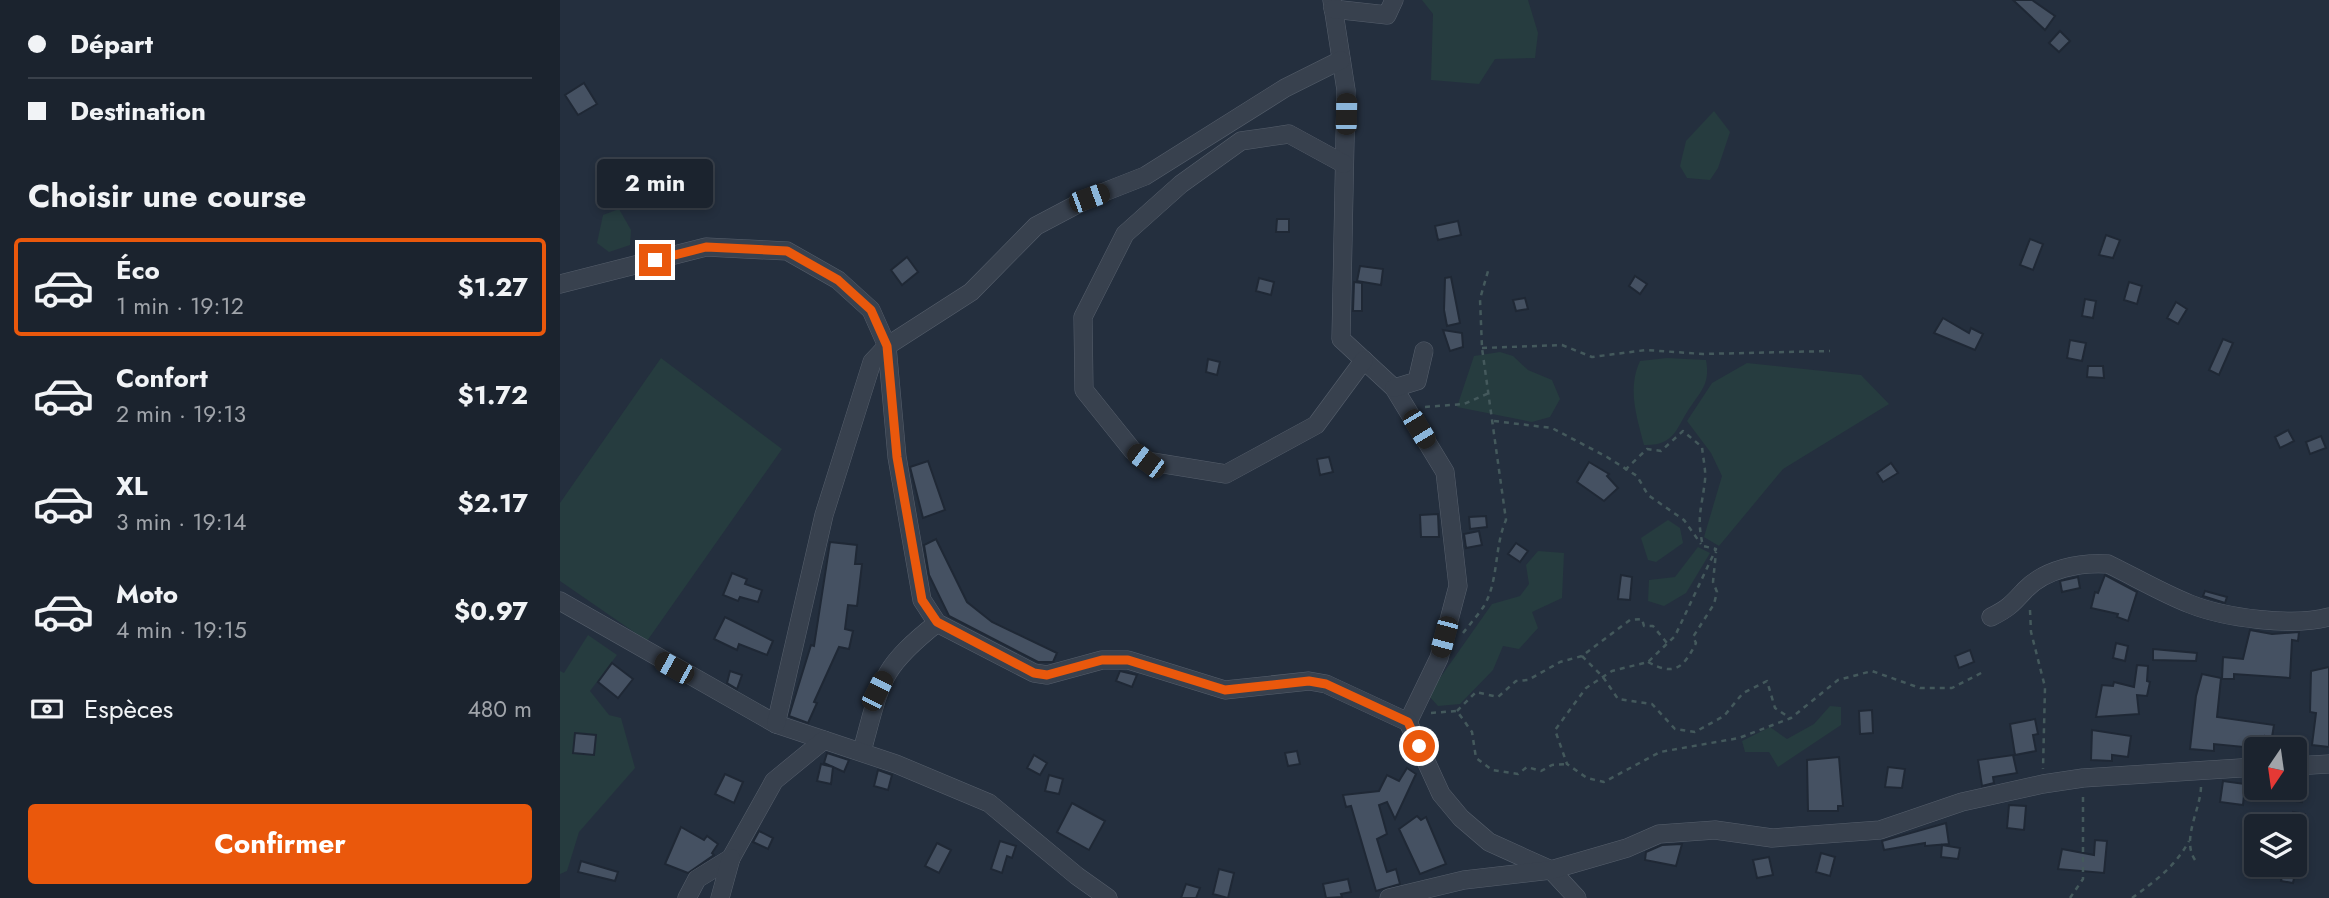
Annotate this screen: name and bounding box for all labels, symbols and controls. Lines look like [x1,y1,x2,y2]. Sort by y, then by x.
text: Départ [70,25,153,63]
text: Destination [70,92,206,130]
car [1336,93,1357,135]
callout: 2 min [597,159,713,208]
text: 2 min [625,166,685,200]
text: Choisir une course [28,173,306,219]
car [1066,181,1113,215]
route end [639,244,671,276]
text: Éco [116,251,160,289]
icon: car [32,256,95,319]
text: $1.27 [457,268,528,306]
text: 1 min · 19:12 [116,289,244,323]
text: Confort [116,359,208,397]
icon: car [32,364,95,427]
text: $1.72 [457,376,528,414]
text: 2 min · 19:13 [116,397,246,431]
car [1400,406,1439,452]
car [1123,440,1170,482]
text: XL [116,467,148,505]
icon: car [32,472,95,535]
text: $2.17 [457,484,528,522]
text: 3 min · 19:14 [116,505,246,539]
text: Moto [116,575,178,613]
icon: car [32,580,95,643]
text: $0.97 [454,592,528,630]
text: 4 min · 19:15 [116,613,247,647]
car [1429,614,1460,660]
car [651,649,698,687]
car [859,668,896,714]
icon: cash [28,690,66,728]
text: Espèces [84,690,173,728]
text: 480 m [467,692,532,726]
route start [1403,730,1435,762]
north arrow [2244,737,2306,800]
map controls [2244,737,2307,877]
button: Confirmer [28,804,532,884]
button: layers [2244,814,2307,877]

